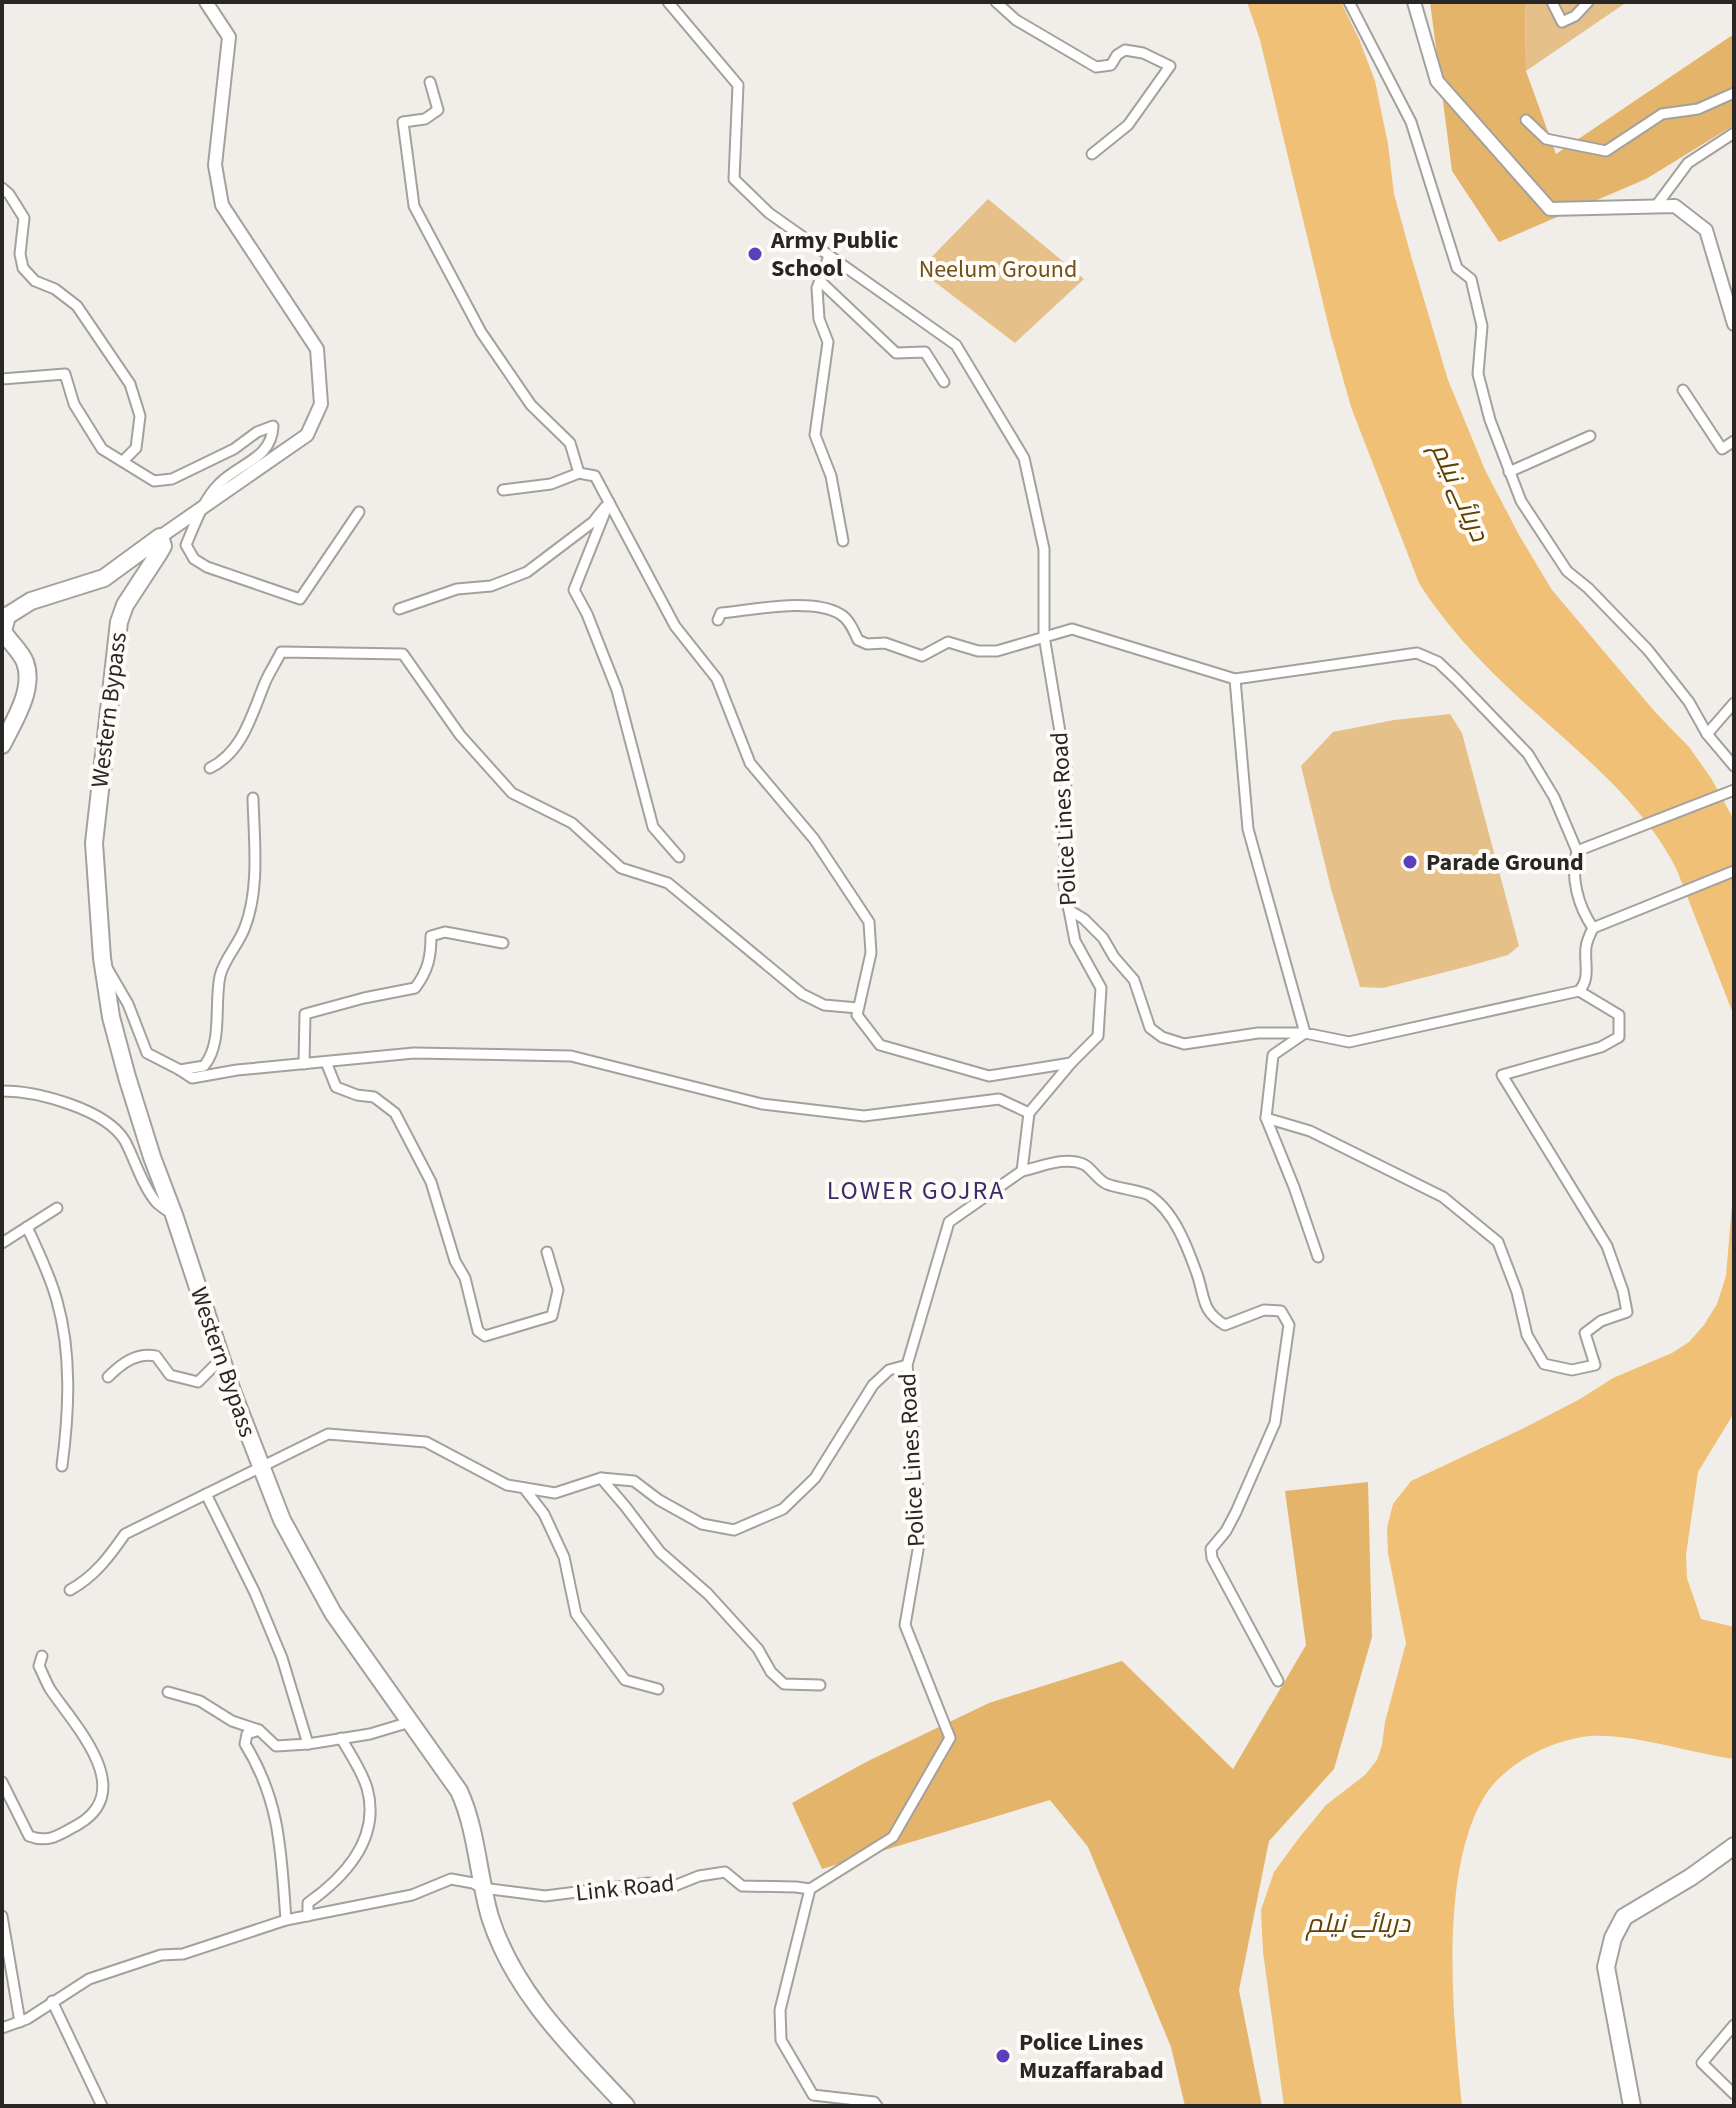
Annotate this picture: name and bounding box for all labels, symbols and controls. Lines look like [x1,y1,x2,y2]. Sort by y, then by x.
place label: Army Public School [770,223,899,286]
marker: Army Public School [746,245,764,263]
park label: Neelum Ground [919,252,1077,287]
water label: دریائے نیلم [1421,436,1499,548]
street label: Western Bypass [82,630,136,790]
street label: Police Lines Road [1042,731,1086,907]
place label: Parade Ground [1426,845,1584,880]
marker: Parade Ground [1401,853,1419,871]
district label: LOWER GOJRA [827,1172,1005,1209]
street label: Western Bypass [181,1282,265,1442]
street label: Police Lines Road [890,1372,934,1548]
street label: Link Road [574,1865,676,1911]
water label: دریائے نیلم [1305,1905,1412,1942]
place label: Police Lines Muzaffarabad [1019,2025,1164,2088]
marker: Police Lines Muzaffarabad [994,2047,1012,2065]

